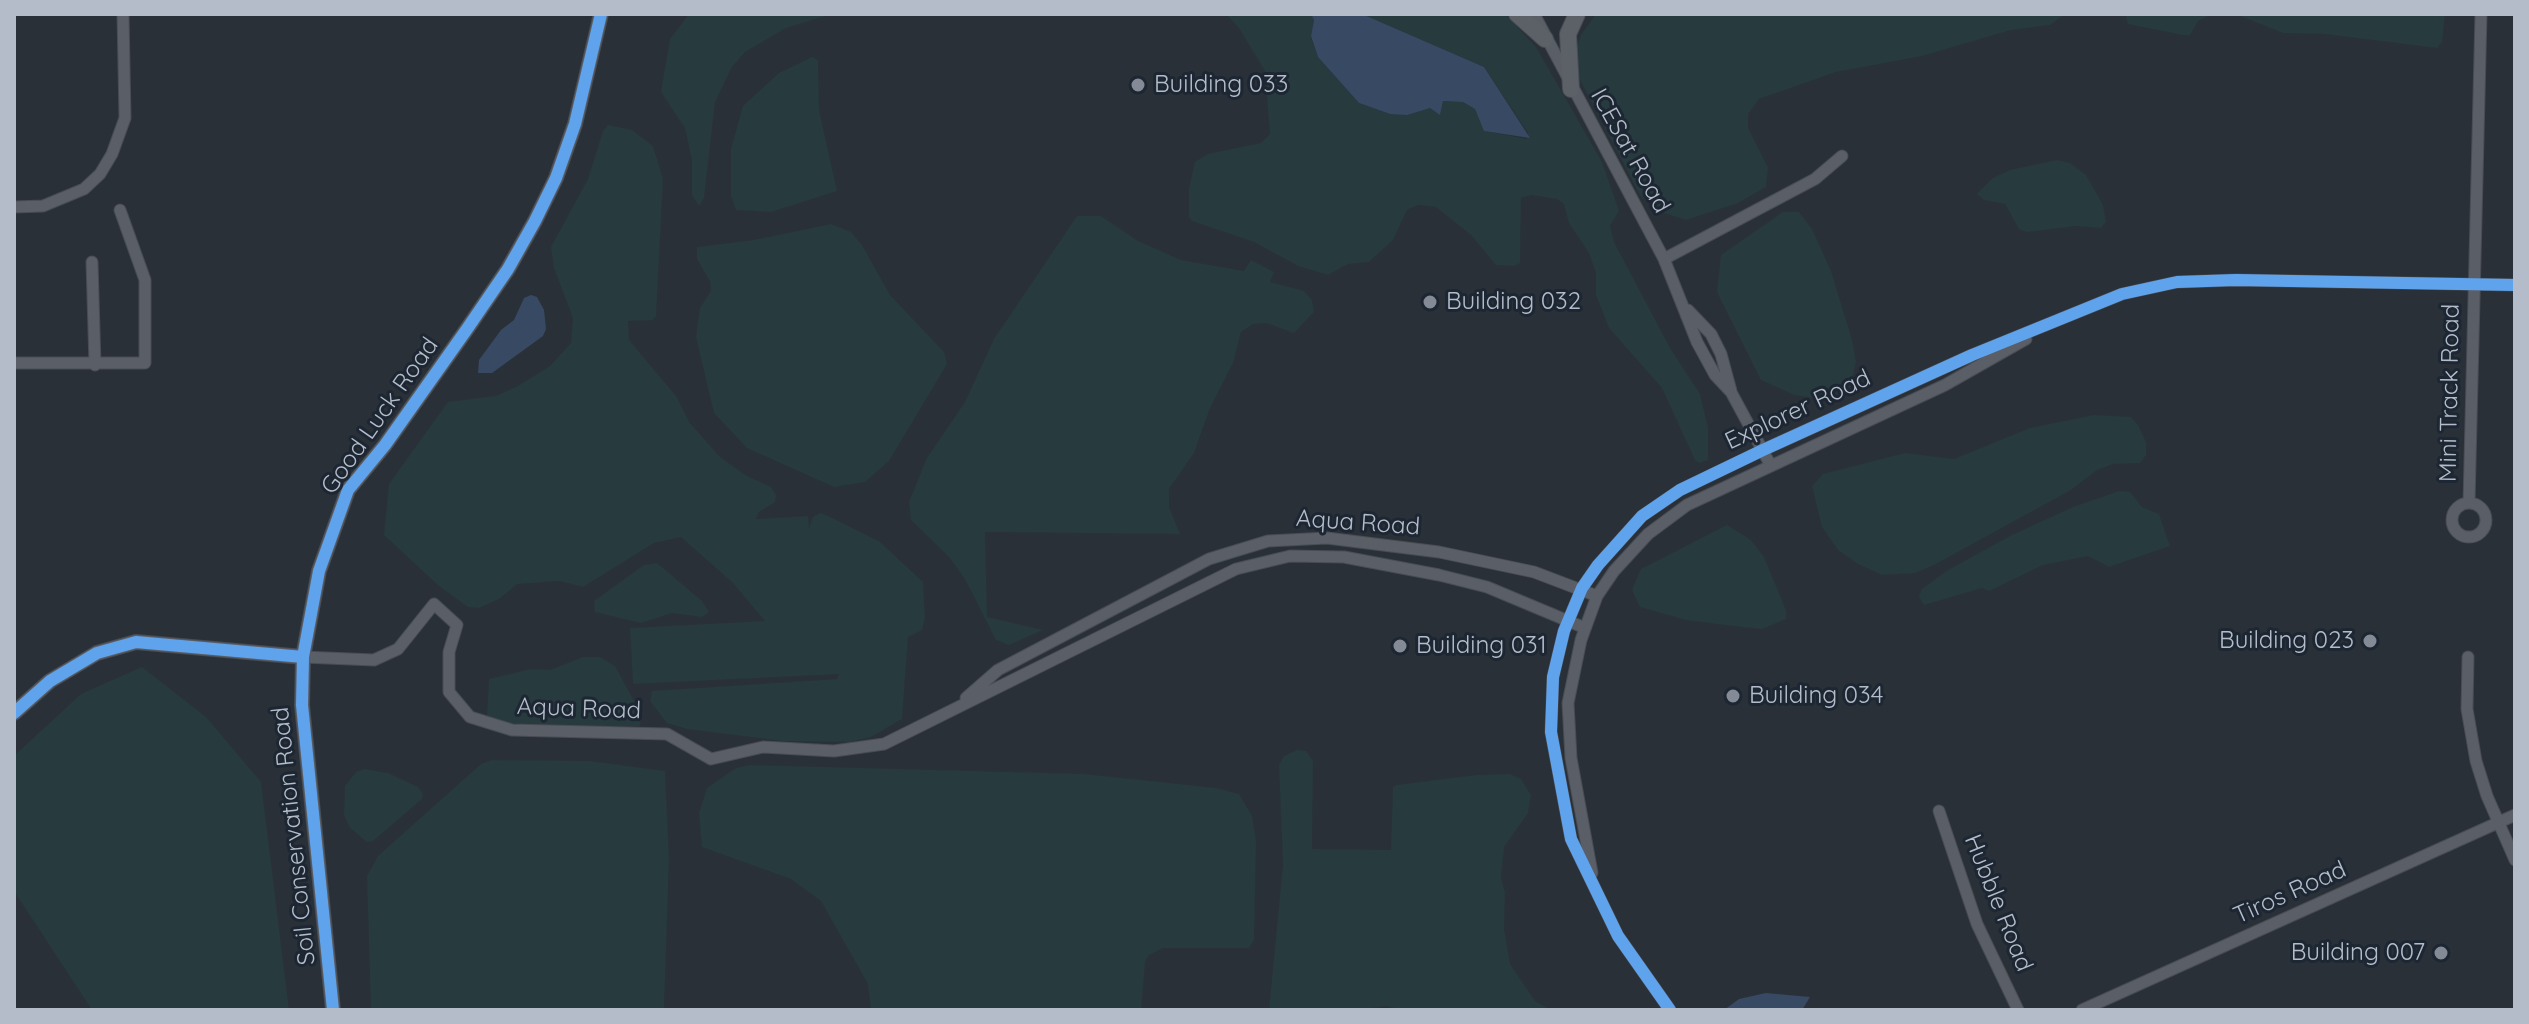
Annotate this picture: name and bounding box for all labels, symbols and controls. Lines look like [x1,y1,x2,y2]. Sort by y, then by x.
place label: Building 033 [1154,71,1288,99]
marker: Building 033 [1129,76,1147,94]
street label: ICESat Road [1584,84,1676,218]
place label: Building 032 [1446,288,1581,316]
marker: Building 032 [1421,293,1439,311]
street label: Mini Track Road [2434,304,2466,482]
street label: Good Luck Road [315,332,445,500]
street label: Explorer Road [1721,364,1875,456]
street label: Aqua Road [1295,504,1421,542]
place label: Building 023 [2219,627,2354,655]
place label: Building 031 [1416,632,1547,660]
marker: Building 023 [2361,632,2379,650]
marker: Building 031 [1391,637,1409,655]
place label: Building 034 [1749,682,1883,710]
marker: Building 034 [1724,687,1742,705]
street label: Aqua Road [516,692,642,726]
street label: Soil Conservation Road [266,705,322,967]
street label: Hubble Road [1957,830,2039,976]
street label: Tiros Road [2229,855,2351,931]
place label: Building 007 [2291,939,2425,967]
marker: Building 007 [2432,944,2450,962]

